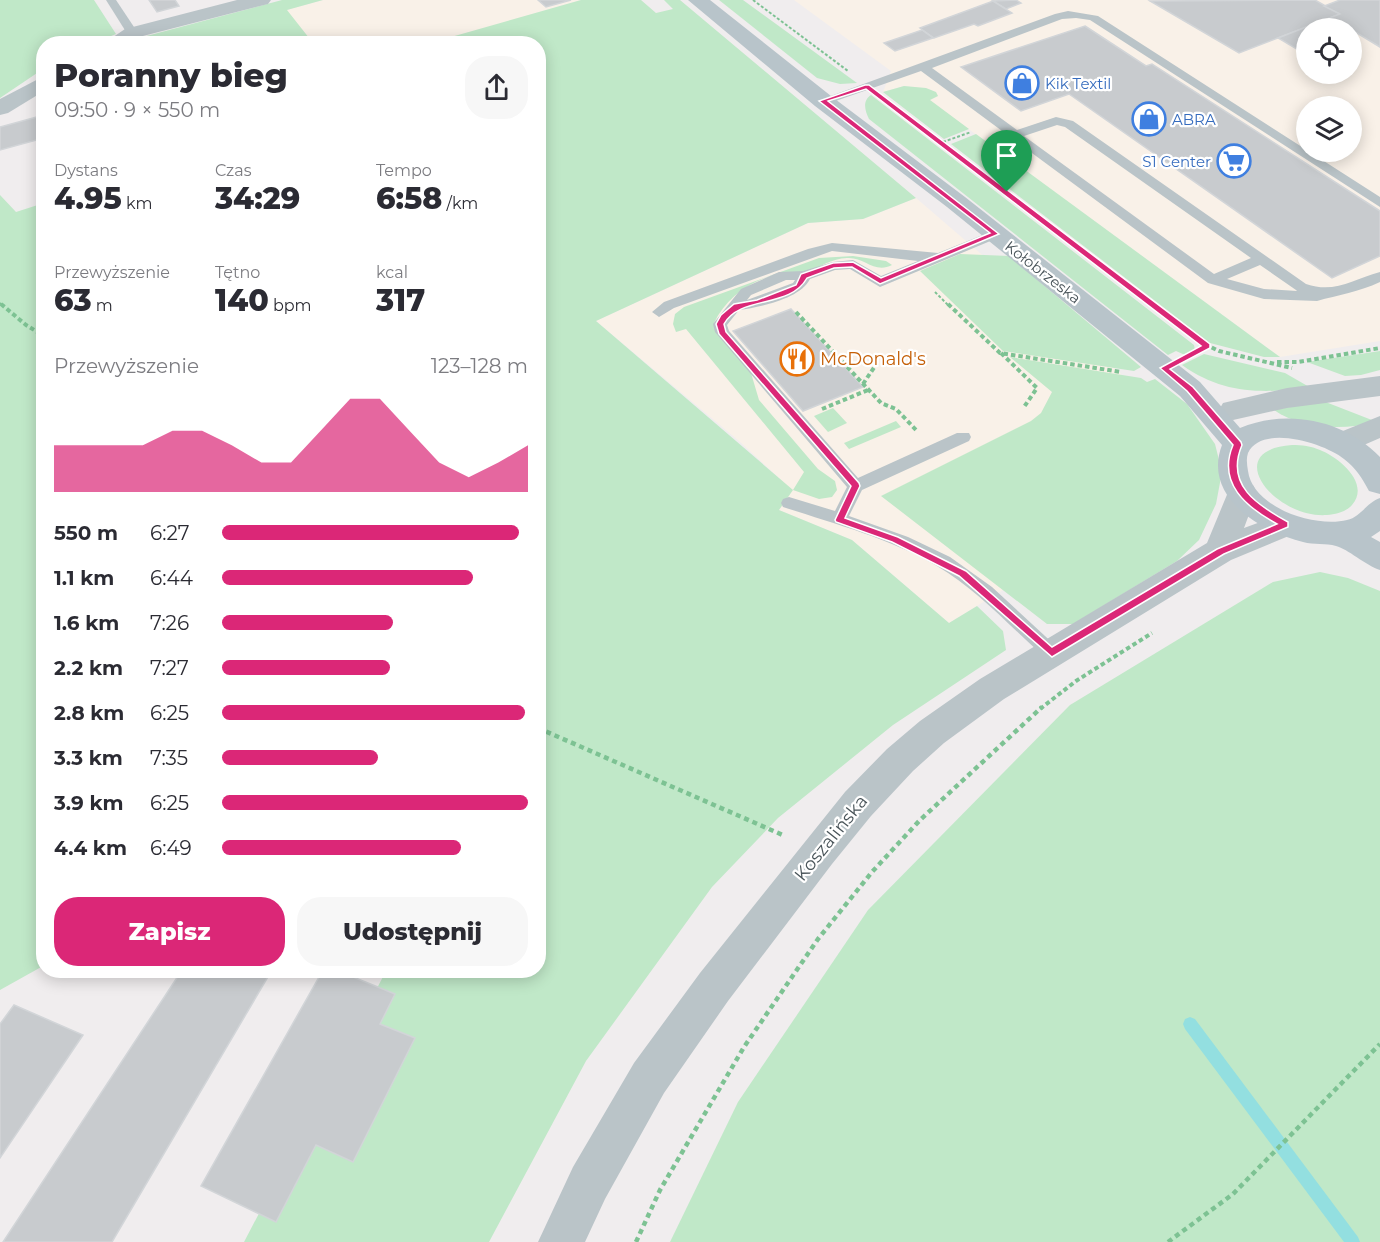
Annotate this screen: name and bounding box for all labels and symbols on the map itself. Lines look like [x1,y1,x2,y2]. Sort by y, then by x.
shop icon: Kik Textil [1004,65,1040,101]
place label: Kik Textil [1045,74,1111,93]
shop icon: ABRA [1131,101,1167,137]
place label: ABRA [1172,110,1216,129]
pin [981,130,1032,192]
supermarket icon: S1 Center [1216,143,1252,179]
place label: S1 Center [1142,152,1211,171]
street label: Kołobrzeska [1001,236,1085,308]
restaurant icon: McDonald's [779,341,815,377]
place label: McDonald's [820,348,926,370]
street label: Koszalińska [790,791,872,885]

